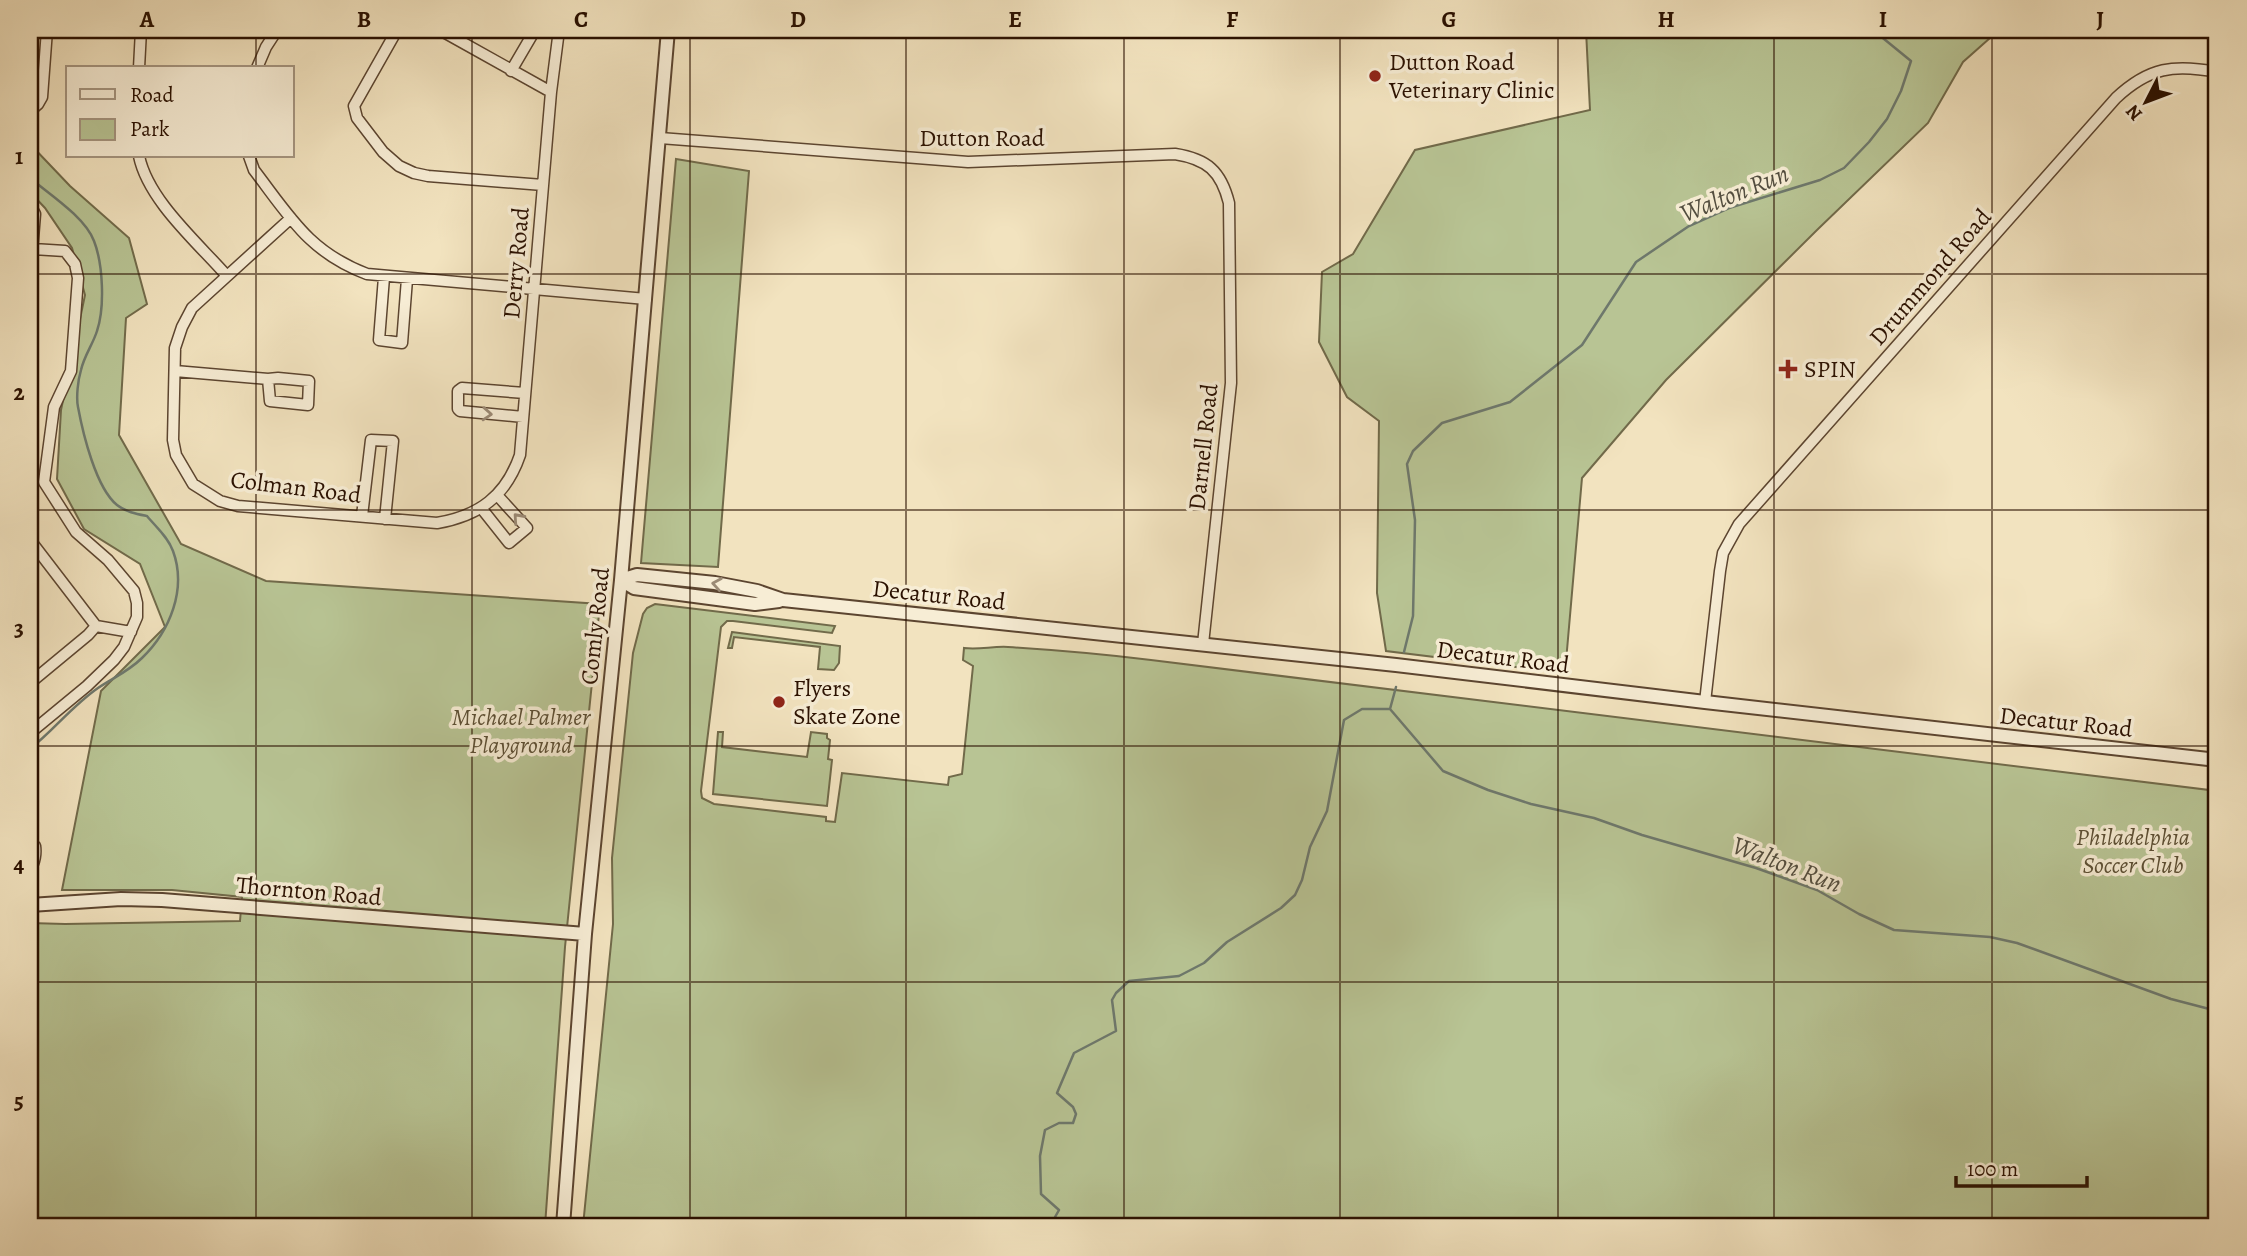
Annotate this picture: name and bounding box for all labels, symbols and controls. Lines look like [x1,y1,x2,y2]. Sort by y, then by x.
text: A [139,4,155,35]
text: B [357,4,371,35]
text: C [574,4,588,35]
text: D [790,4,806,35]
text: E [1008,4,1022,35]
text: F [1226,4,1239,35]
text: G [1441,4,1457,35]
text: H [1657,4,1675,35]
text: I [1879,4,1887,35]
text: J [2096,4,2104,35]
place label: Dutton Road Veterinary Clinic [1388,46,1554,106]
legend [66,66,294,158]
north arrow [2110,66,2180,136]
marker: Dutton Road Veterinary Clinic [1367,68,1383,84]
text: Road [130,81,174,109]
text: N [2120,99,2148,127]
text: Park [130,115,170,143]
street label: Dutton Road [919,122,1045,154]
text: 1 [15,141,23,172]
water label: Walton Run [1674,156,1794,231]
street label: Drummond Road [1862,202,1998,352]
street label: Derry Road [495,206,537,320]
place label: SPIN [1804,353,1856,385]
marker: SPIN [1778,359,1798,379]
text: 2 [13,377,25,408]
street label: Darnell Road [1180,382,1226,512]
one-way arrow [481,406,492,421]
street label: Colman Road [229,463,363,511]
one-way arrow [514,513,527,526]
street label: Comly Road [573,566,617,686]
street label: Decatur Road [871,572,1007,618]
one-way arrow [711,577,723,592]
text: 3 [14,613,24,644]
street label: Decatur Road [1435,633,1571,681]
place label: Flyers Skate Zone [793,672,901,732]
marker: Flyers Skate Zone [771,694,787,710]
street label: Decatur Road [1998,699,2134,745]
park label: Michael Palmer Playground [452,701,591,761]
park label: Philadelphia Soccer Club [2076,821,2190,881]
water label: Walton Run [1727,828,1847,901]
text: 4 [14,849,25,880]
street label: Thornton Road [235,869,383,913]
text: 5 [14,1085,24,1116]
scale bar [1956,1144,2088,1188]
text: 100 m [1967,1155,2018,1183]

